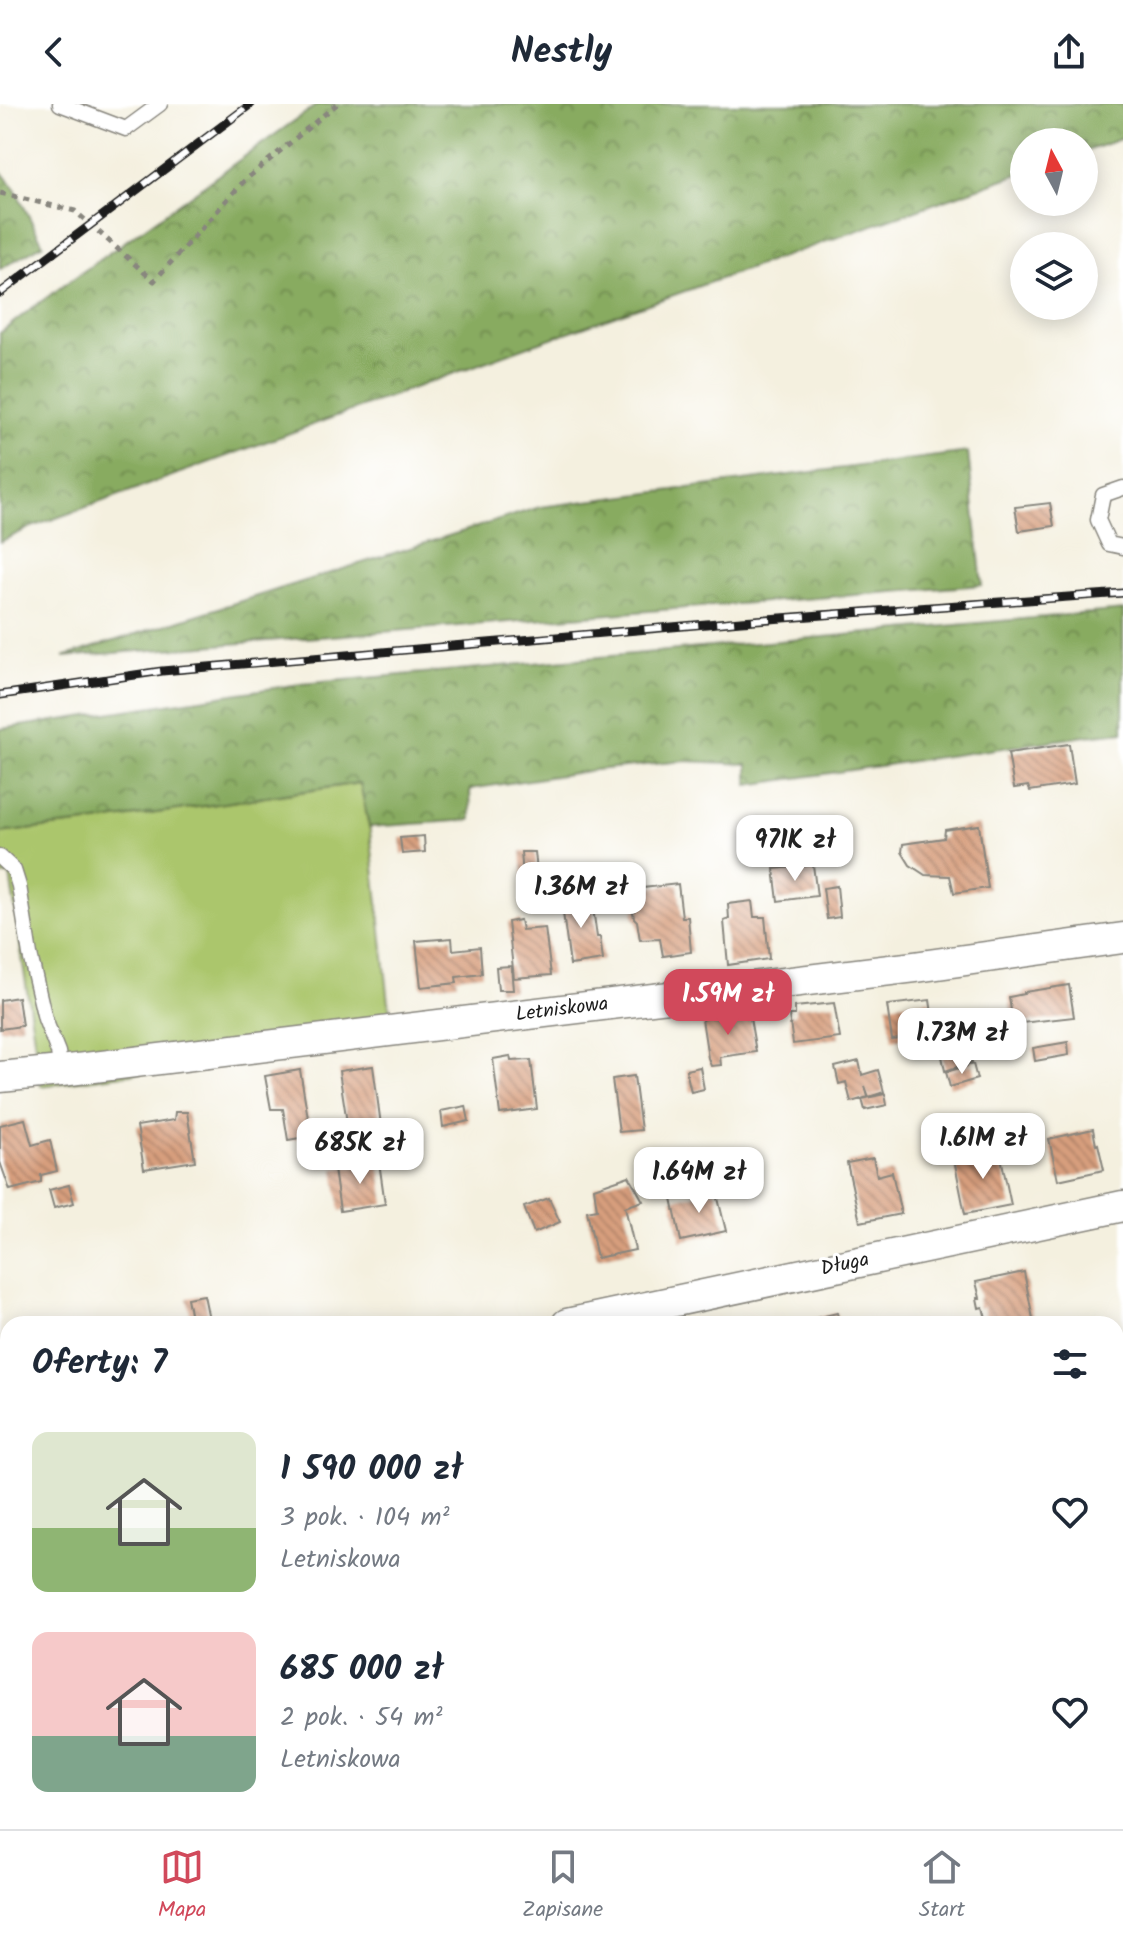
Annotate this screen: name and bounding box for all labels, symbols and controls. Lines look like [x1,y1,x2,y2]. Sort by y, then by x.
text: Nestly [511,24,612,81]
icon: back [32,30,76,74]
icon: share [1047,30,1091,74]
north arrow [1010,128,1098,216]
map controls [1010,128,1098,320]
button: layers [1010,232,1098,320]
pin: 971K zł [721,815,869,883]
text: 971K zł [754,820,836,862]
pin: 1.36M zł [498,862,664,930]
text: 1.36M zł [534,867,628,909]
pin: 1.59M zł [645,969,811,1037]
text: 1.59M zł [682,974,774,1016]
street label: Letniskowa [514,988,610,1032]
pin: 1.73M zł [879,1008,1045,1076]
text: 1.73M zł [916,1013,1008,1055]
pin: 1.61M zł [900,1113,1066,1181]
pin: 685K zł [286,1118,434,1186]
text: 1.61M zł [939,1118,1027,1160]
text: 685K zł [315,1123,405,1165]
pin: 1.64M zł [616,1147,782,1215]
text: 1.64M zł [652,1152,746,1194]
street label: Długa [818,1244,872,1286]
text: Oferty: 7 [32,1337,167,1391]
icon: filters [1048,1342,1092,1386]
text: 1 590 000 zł [280,1443,463,1497]
icon: home [96,1464,192,1560]
icon: heart [1048,1490,1092,1534]
text: 3 pok. · 104 m² [280,1497,449,1539]
text: Letniskowa [280,1539,401,1581]
text: 685 000 zł [280,1643,444,1697]
icon: home [96,1664,192,1760]
icon: heart [1048,1690,1092,1734]
text: 2 pok. · 54 m² [280,1697,443,1739]
text: Letniskowa [280,1739,401,1781]
tab: Mapa [158,1845,206,1928]
tab: Zapisane [522,1845,603,1928]
tab: Start [919,1845,965,1928]

